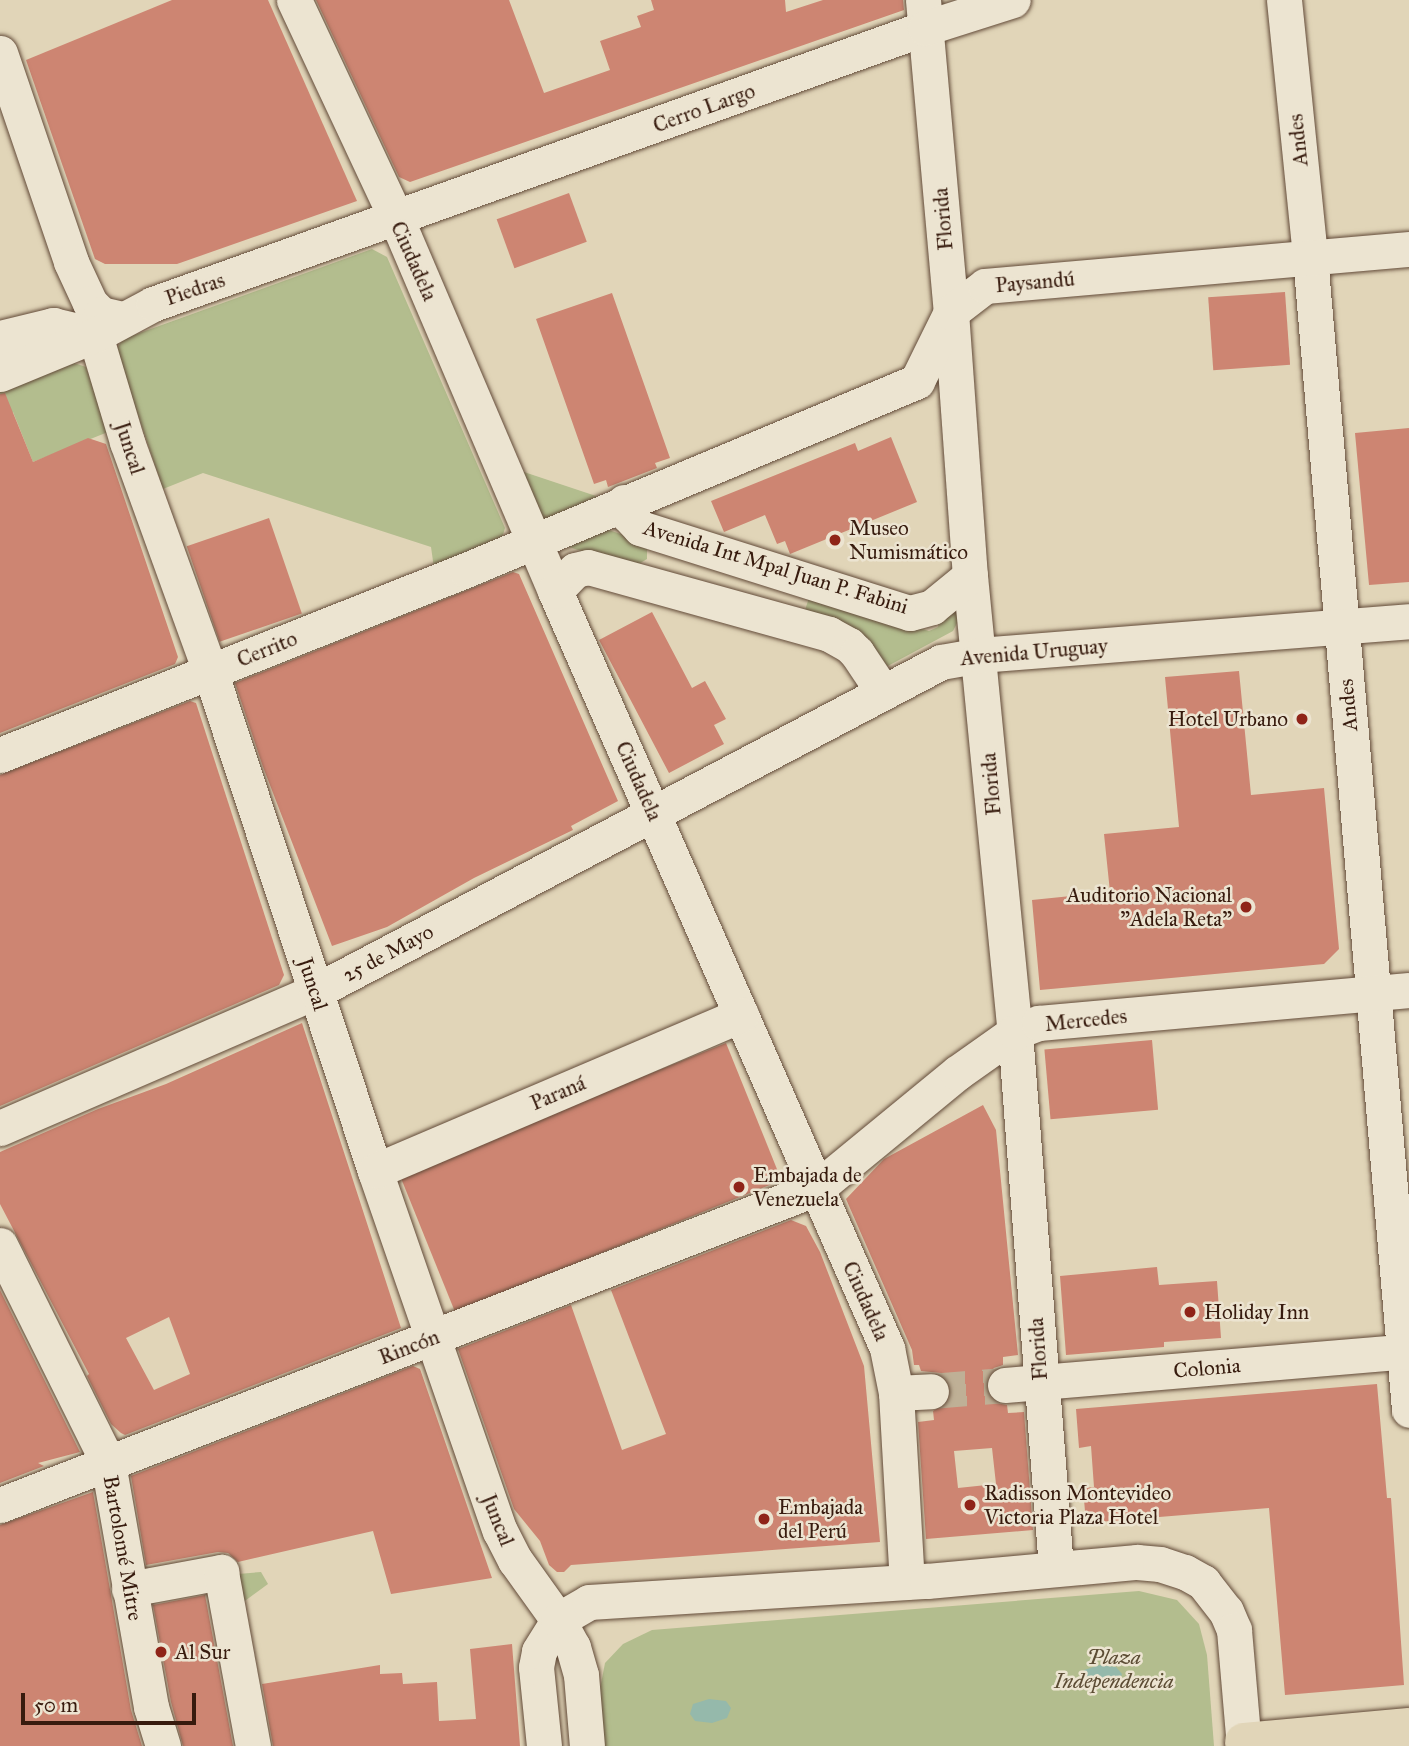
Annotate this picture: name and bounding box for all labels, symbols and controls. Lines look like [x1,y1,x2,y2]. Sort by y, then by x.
street label: Cerro Largo [650,78,758,138]
street label: Andes [1283,113,1313,167]
street label: Florida [928,187,958,251]
street label: Ciudadela [385,217,443,305]
street label: Paysandú [994,266,1076,298]
street label: Piedras [162,267,228,311]
street label: Juncal [110,418,150,478]
street label: Avenida Int Mpal Juan P. Fabini [641,515,911,619]
place label: Museo Numismático [849,515,968,565]
marker: Museo Numismático [827,532,843,548]
street label: Cerrito [233,626,301,672]
street label: Avenida Uruguay [959,633,1109,671]
street label: Andes [1333,678,1363,732]
place label: Hotel Urbano [1168,706,1288,732]
marker: Hotel Urbano [1294,711,1310,727]
street label: Ciudadela [610,737,668,825]
street label: Florida [976,752,1006,816]
place label: Auditorio Nacional "Adela Reta" [1066,882,1232,932]
marker: Auditorio Nacional "Adela Reta" [1238,899,1254,915]
street label: 25 de Mayo [338,919,438,987]
street label: Juncal [293,954,333,1014]
street label: Mercedes [1044,1003,1128,1037]
street label: Paraná [527,1070,589,1116]
place label: Embajada de Venezuela [753,1162,862,1212]
marker: Embajada de Venezuela [731,1179,747,1195]
street label: Ciudadela [837,1257,895,1345]
place label: Holiday Inn [1204,1299,1309,1325]
marker: Holiday Inn [1182,1304,1198,1320]
street label: Florida [1023,1317,1053,1381]
street label: Rincón [375,1324,443,1370]
street label: Colonia [1172,1353,1242,1383]
street label: Bartolomé Mitre [98,1473,148,1623]
place label: Radisson Montevideo Victoria Plaza Hotel [984,1480,1171,1530]
street label: Juncal [476,1490,520,1550]
place label: Embajada del Perú [778,1494,863,1544]
marker: Radisson Montevideo Victoria Plaza Hotel [962,1497,978,1513]
marker: Embajada del Perú [756,1511,772,1527]
place label: Al Sur [175,1639,230,1665]
marker: Al Sur [153,1644,169,1660]
park label: Plaza Independencia [1054,1644,1174,1694]
scale bar [24,1680,200,1724]
text: 50 m [34,1692,78,1718]

